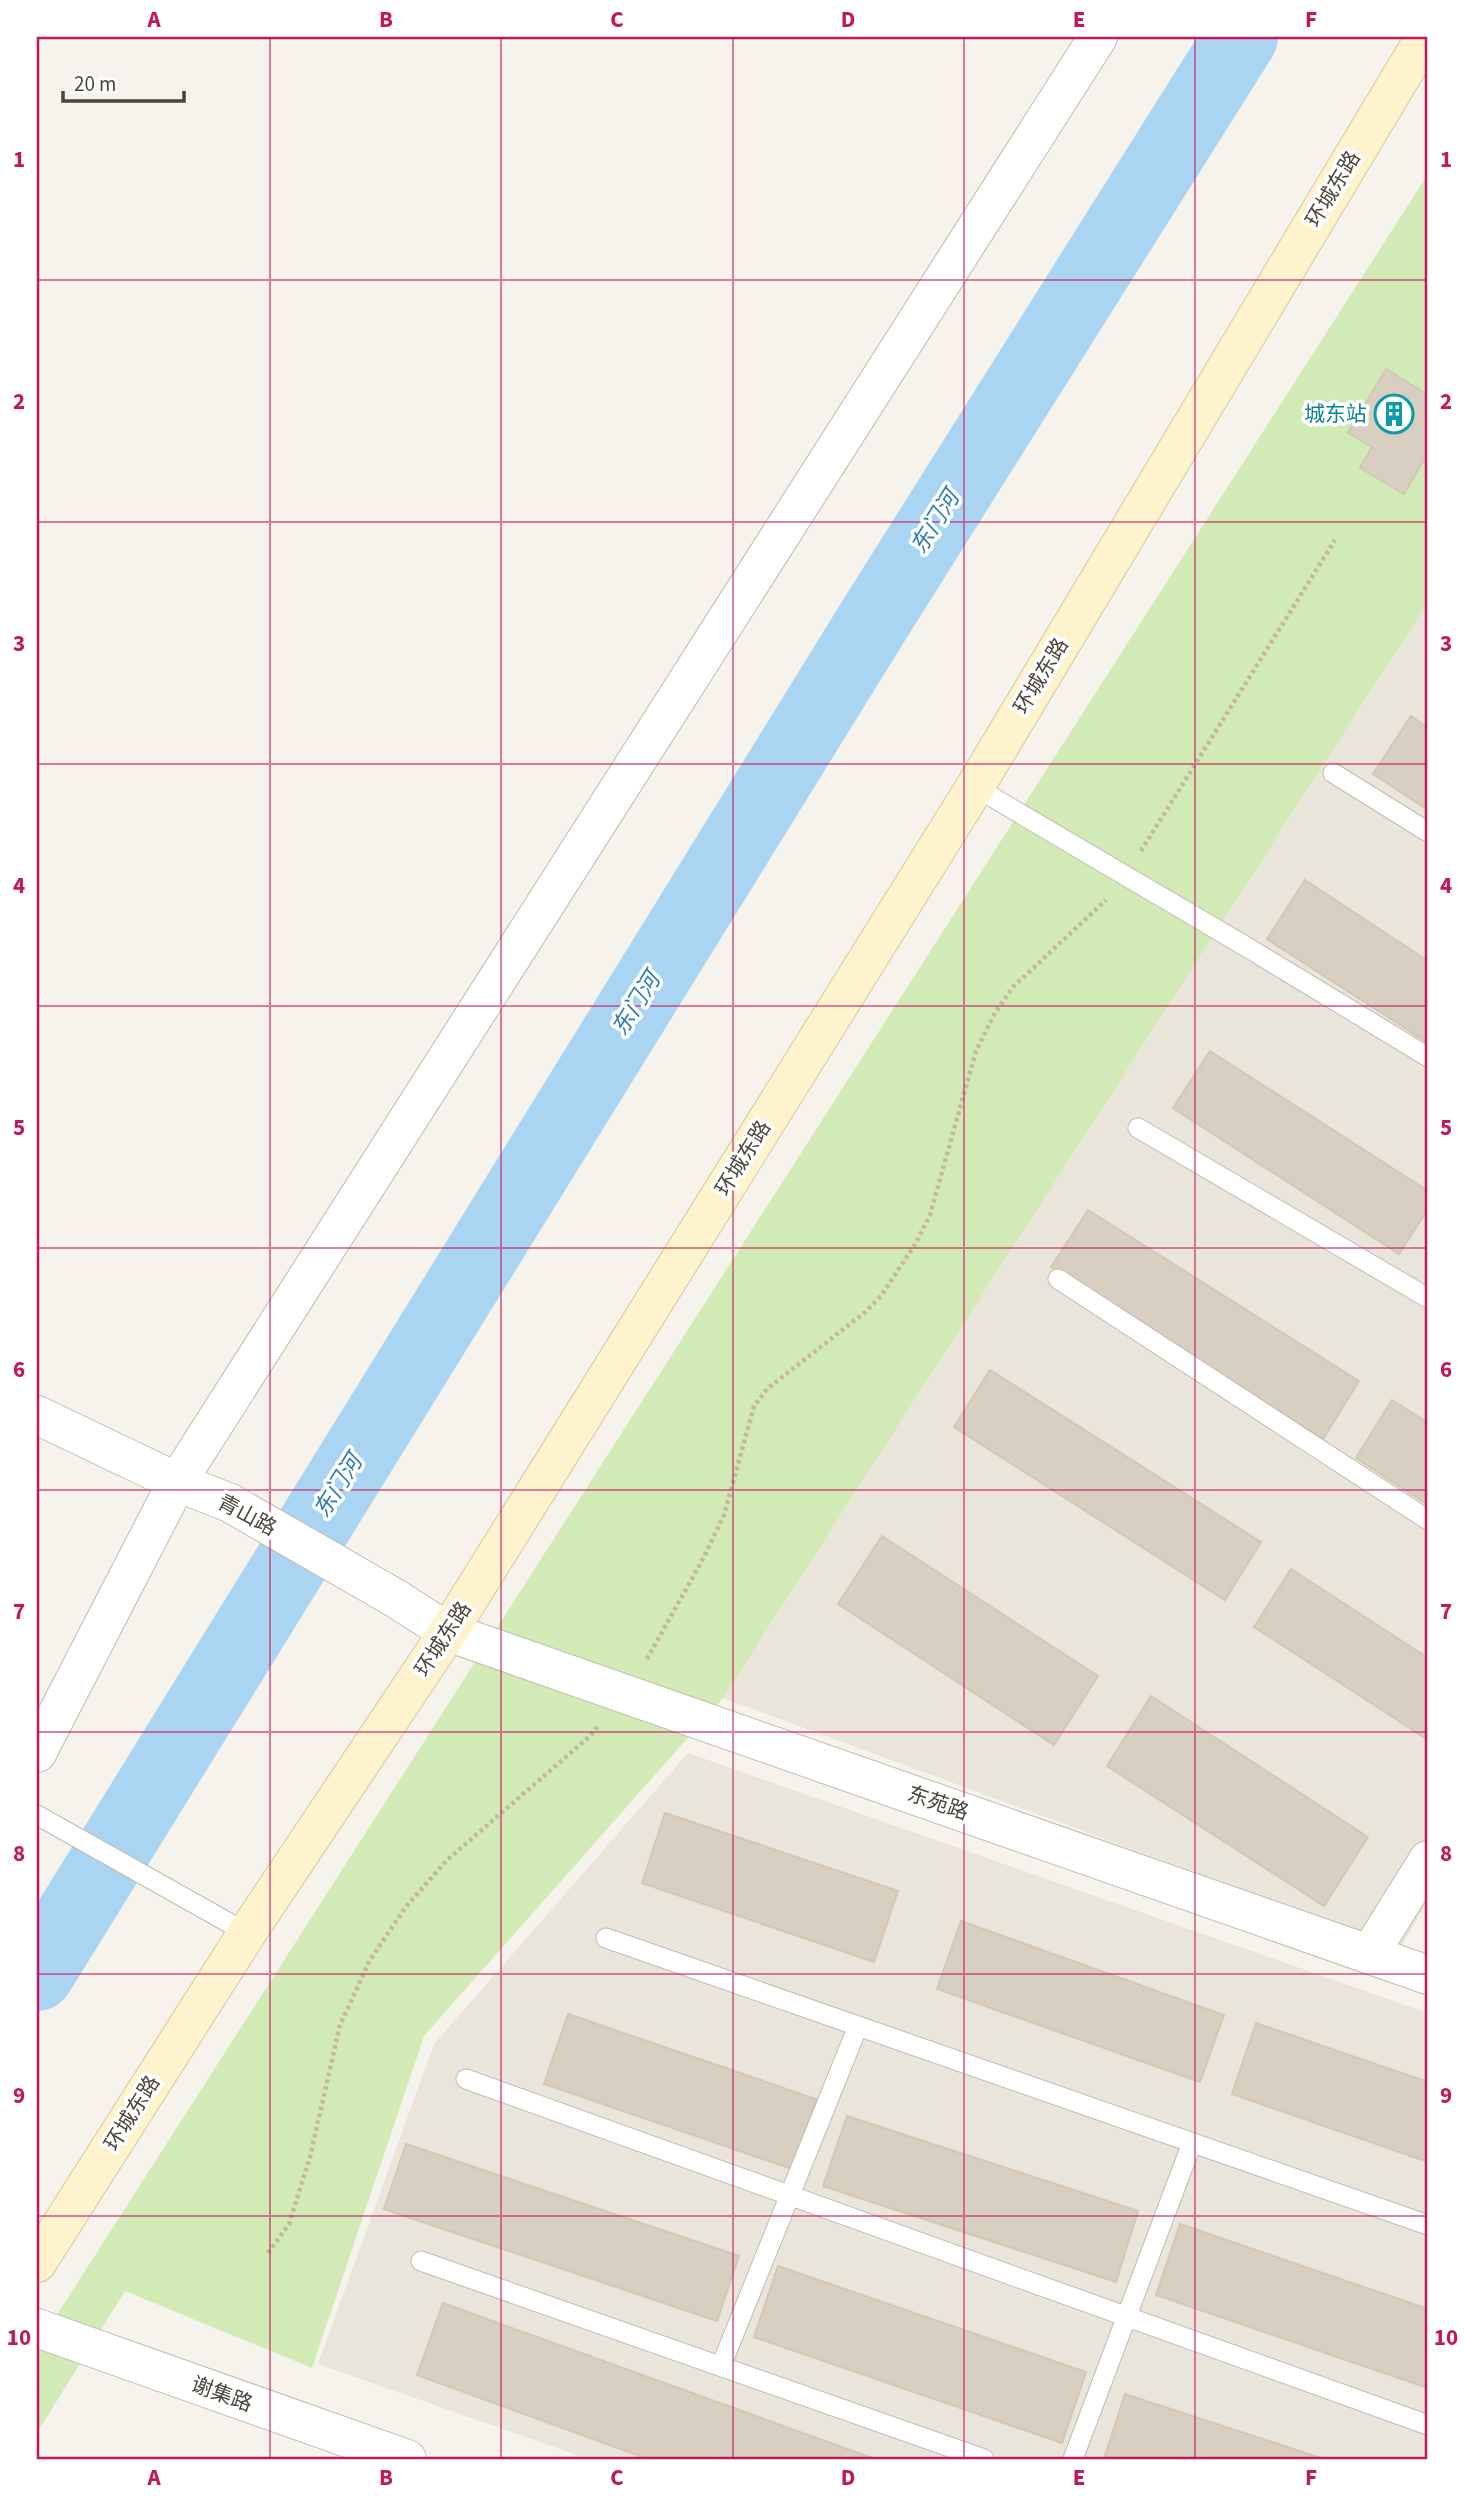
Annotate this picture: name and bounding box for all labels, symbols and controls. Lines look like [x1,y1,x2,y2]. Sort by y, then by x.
text: A [146,3,161,36]
text: B [379,3,393,36]
text: C [610,3,624,36]
text: D [841,3,855,36]
text: E [1073,3,1085,36]
text: F [1305,3,1317,36]
scale bar [63,60,184,104]
text: 20 m [74,69,116,99]
text: 1 [13,143,25,176]
text: 1 [1440,143,1452,176]
street label: 环城东路 [1299,145,1367,233]
text: 2 [13,385,25,418]
text: 2 [1440,385,1452,418]
building icon: 城东站 [1373,393,1415,435]
place label: 城东站 [1304,399,1367,429]
water label: 东门河 [903,481,969,560]
text: 3 [13,627,25,660]
text: 3 [1440,627,1452,660]
street label: 环城东路 [1007,632,1075,720]
text: 4 [13,869,25,902]
text: 4 [1440,869,1452,902]
water label: 东门河 [604,963,670,1042]
text: 5 [13,1111,25,1144]
text: 5 [1440,1111,1452,1144]
street label: 环城东路 [708,1114,778,1202]
text: 6 [13,1353,25,1386]
text: 6 [1440,1353,1452,1386]
water label: 东门河 [306,1445,372,1524]
street label: 青山路 [212,1487,282,1543]
text: 7 [13,1595,25,1628]
text: 7 [1440,1595,1452,1628]
street label: 环城东路 [408,1596,478,1682]
street label: 东苑路 [903,1779,973,1827]
text: 8 [13,1837,25,1870]
text: 8 [1440,1837,1452,1870]
street label: 环城东路 [97,2069,167,2157]
text: 9 [13,2079,25,2112]
text: 9 [1440,2079,1452,2112]
text: 10 [7,2321,31,2354]
text: 10 [1434,2321,1458,2354]
street label: 谢集路 [187,2369,257,2419]
text: A [146,2461,161,2494]
text: B [379,2461,393,2494]
text: C [610,2461,624,2494]
text: D [841,2461,855,2494]
text: E [1073,2461,1085,2494]
text: F [1305,2461,1317,2494]

